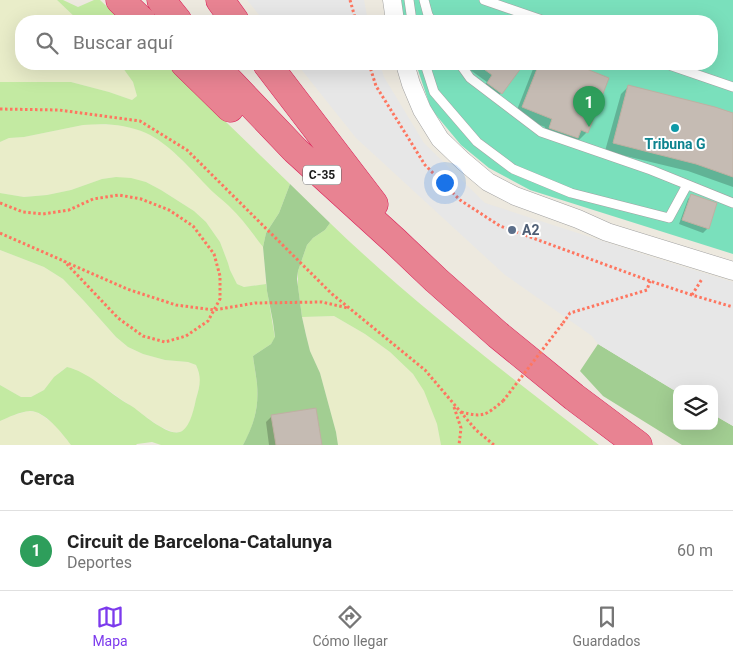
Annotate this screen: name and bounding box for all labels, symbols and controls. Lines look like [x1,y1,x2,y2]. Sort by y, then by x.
search box [15,15,718,70]
icon: search [33,29,61,57]
text: Buscar aquí [73,31,173,54]
pin: 1 [573,86,605,127]
marker: Tribuna G [669,122,681,134]
place label: Tribuna G [644,136,706,152]
road number: C-35 [303,166,341,184]
your location [432,170,458,196]
place label: A2 [522,222,539,238]
marker: A2 [506,224,518,236]
map controls [673,385,718,430]
button: layers [673,385,718,430]
text: Cerca [20,466,75,490]
text: Circuit de Barcelona-Catalunya [67,530,332,553]
text: 1 [31,541,41,560]
text: 60 m [677,541,713,560]
text: Deportes [67,553,132,572]
tab: Mapa [92,603,128,649]
tab: Cómo llegar [312,603,388,649]
tab: Guardados [573,603,641,649]

